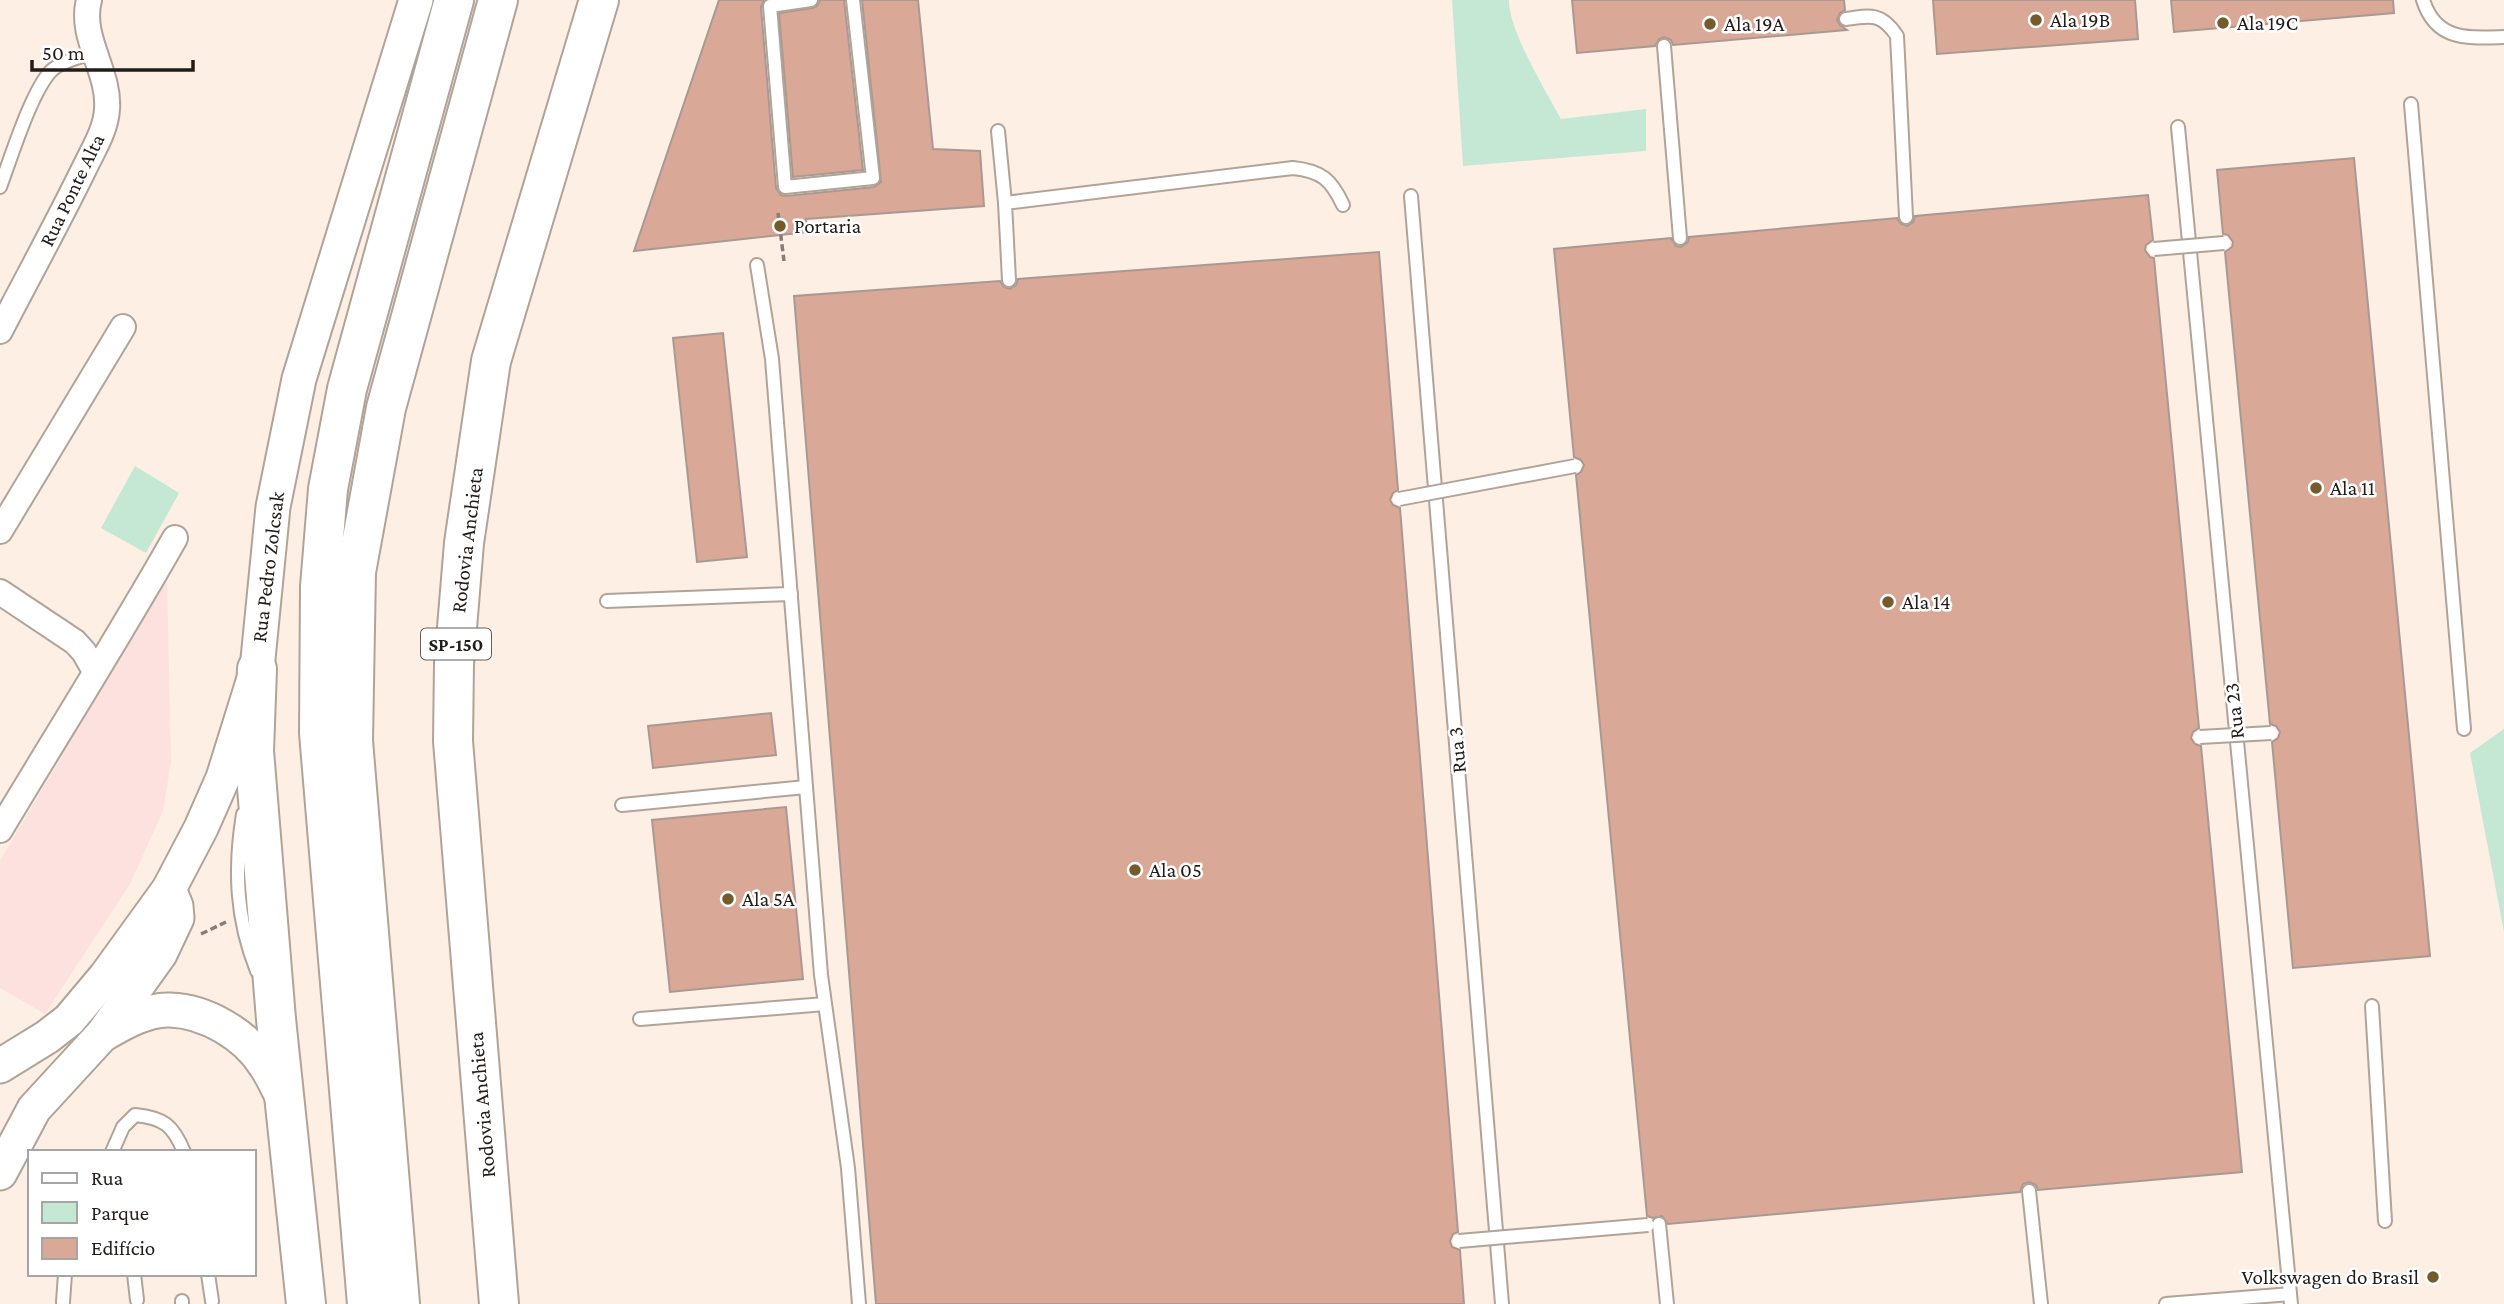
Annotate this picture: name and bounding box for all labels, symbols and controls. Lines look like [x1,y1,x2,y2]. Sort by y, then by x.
place label: Ala 19B [2050,8,2110,32]
place label: Ala 19C [2237,11,2298,35]
place label: Ala 19A [1724,12,1785,36]
marker: Ala 19B [2028,12,2044,28]
marker: Ala 19C [2215,15,2231,31]
marker: Ala 19A [1702,16,1718,32]
scale bar [32,28,192,72]
text: 50 m [42,41,85,65]
street label: Rua Ponte Alta [34,130,110,250]
place label: Portaria [794,214,862,238]
marker: Portaria [772,218,788,234]
street label: Rodovia Anchieta [446,466,488,614]
place label: Ala 11 [2330,476,2375,500]
marker: Ala 11 [2308,480,2324,496]
street label: Rua Pedro Zolcsak [247,490,289,644]
place label: Ala 14 [1902,590,1951,614]
marker: Ala 14 [1880,594,1896,610]
road number: SP-150 [421,628,491,660]
street label: Rua 23 [2219,682,2249,740]
street label: Rua 3 [1443,726,1471,774]
place label: Ala 05 [1149,858,1202,882]
marker: Ala 05 [1127,862,1143,878]
place label: Ala 5A [742,887,795,911]
marker: Ala 5A [720,891,736,907]
street label: Rodovia Anchieta [464,1031,500,1179]
legend [28,1150,256,1276]
text: Rua [91,1166,124,1190]
text: Parque [91,1201,149,1225]
text: Edifício [91,1236,155,1260]
place label: Volkswagen do Brasil [2241,1265,2419,1289]
marker: Volkswagen do Brasil [2425,1269,2441,1285]

